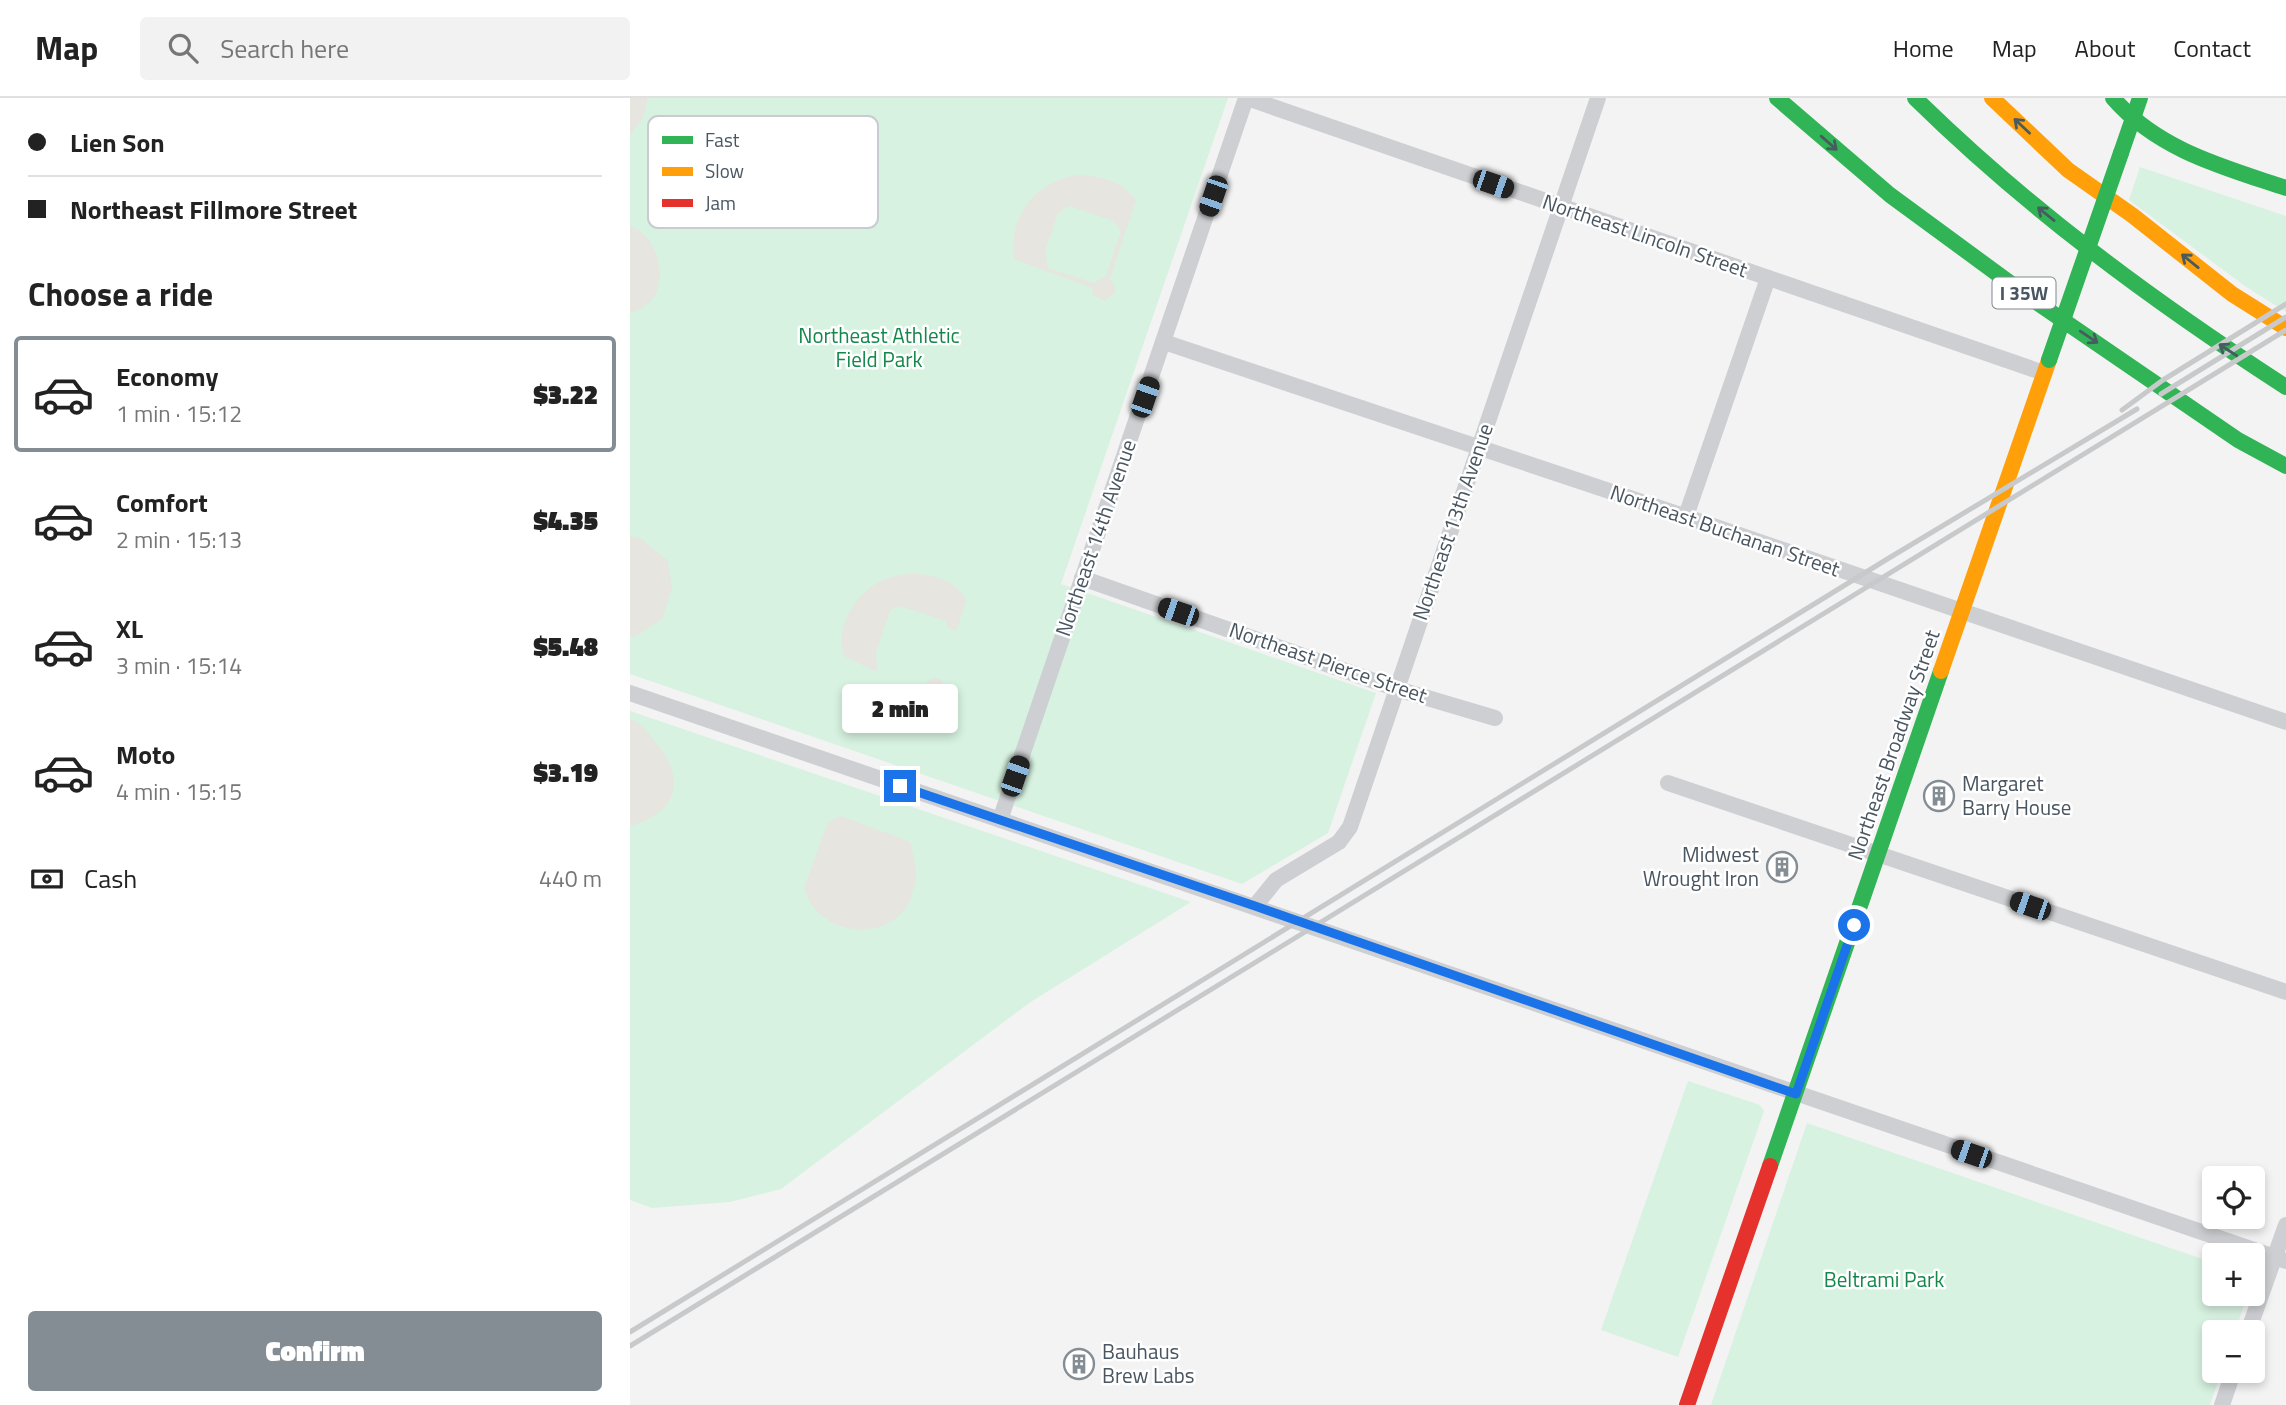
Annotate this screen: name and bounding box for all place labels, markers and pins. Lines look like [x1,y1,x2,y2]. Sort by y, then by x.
place label: Margaret Barry House [1962,767,2071,823]
building icon: Margaret Barry House [1922,779,1956,813]
place label: Midwest Wrought Iron [1643,838,1760,894]
building icon: Midwest Wrought Iron [1765,850,1799,884]
place label: Bauhaus Brew Labs [1102,1335,1195,1391]
building icon: Bauhaus Brew Labs [1062,1347,1096,1381]

